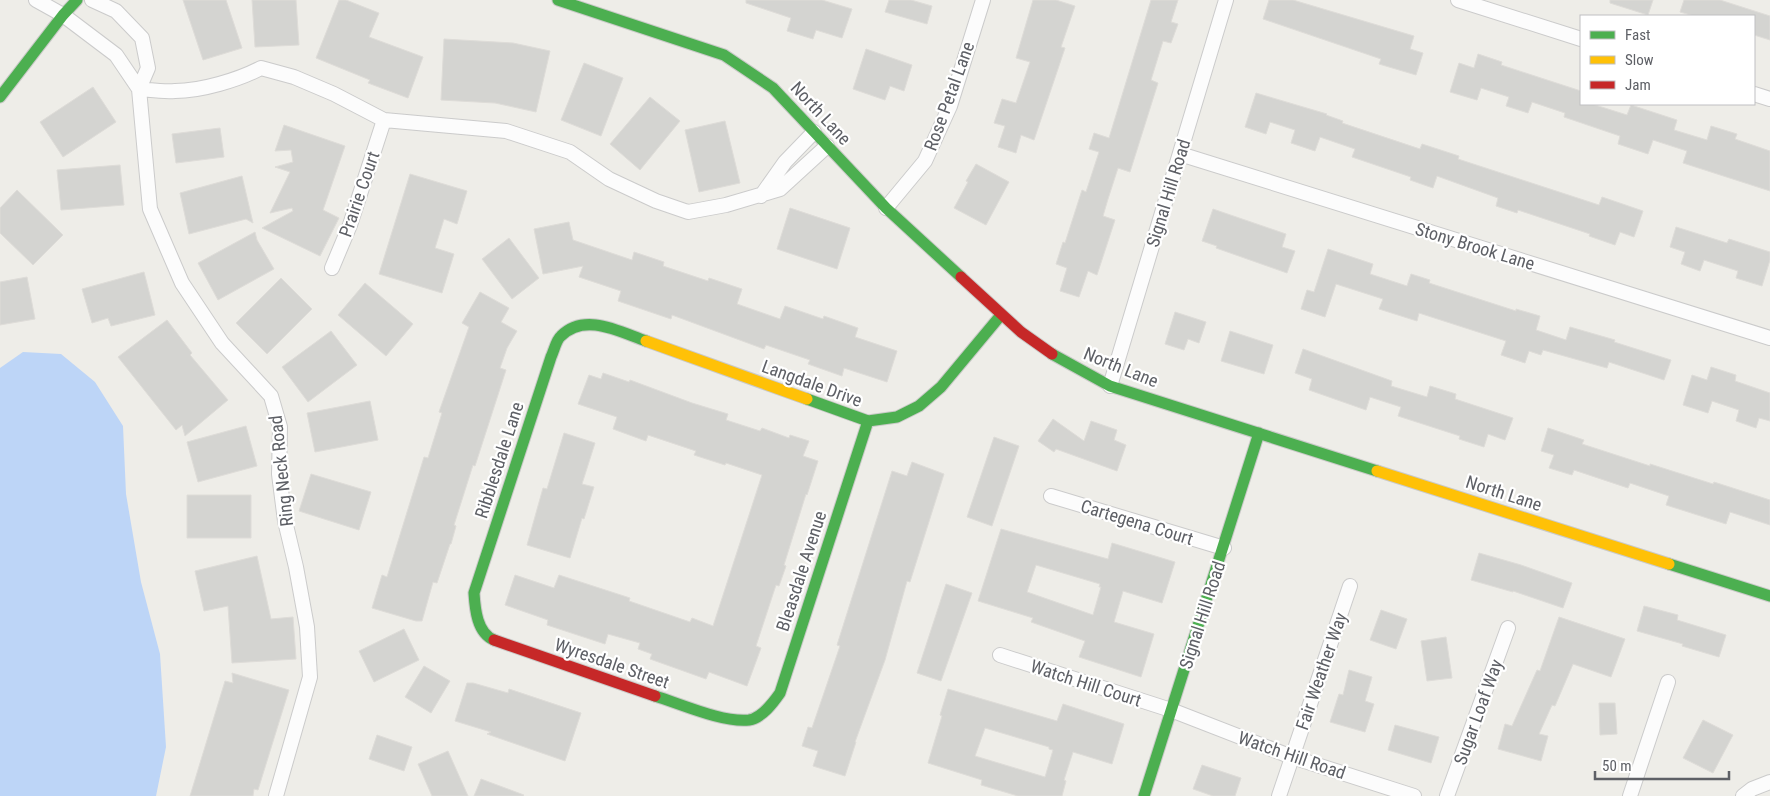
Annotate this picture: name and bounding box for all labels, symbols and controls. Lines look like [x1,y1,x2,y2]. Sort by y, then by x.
legend [1580,15,1755,105]
text: Fast [1625,26,1650,44]
street label: Rose Petal Lane [920,39,978,153]
text: Slow [1625,51,1654,69]
text: Jam [1625,76,1651,94]
street label: North Lane [787,77,855,149]
street label: Signal Hill Road [1142,136,1194,250]
street label: Prairie Court [335,148,383,240]
street label: Stony Brook Lane [1413,218,1537,274]
street label: North Lane [1081,343,1161,391]
street label: Langdale Drive [759,355,865,411]
street label: Ribblesdale Lane [470,399,528,521]
street label: Ring Neck Road [265,414,297,528]
street label: North Lane [1463,471,1545,515]
street label: Cartegena Court [1078,495,1196,549]
street label: Bleasdale Avenue [772,508,830,634]
street label: Signal Hill Road [1175,559,1229,671]
street label: Fair Weather Way [1291,609,1351,732]
street label: Wyresdale Street [552,634,672,692]
street label: Watch Hill Court [1028,655,1144,711]
street label: Sugar Loaf Way [1449,656,1507,768]
street label: Watch Hill Road [1235,727,1349,783]
scale bar [1595,748,1729,780]
text: 50 m [1602,757,1632,775]

